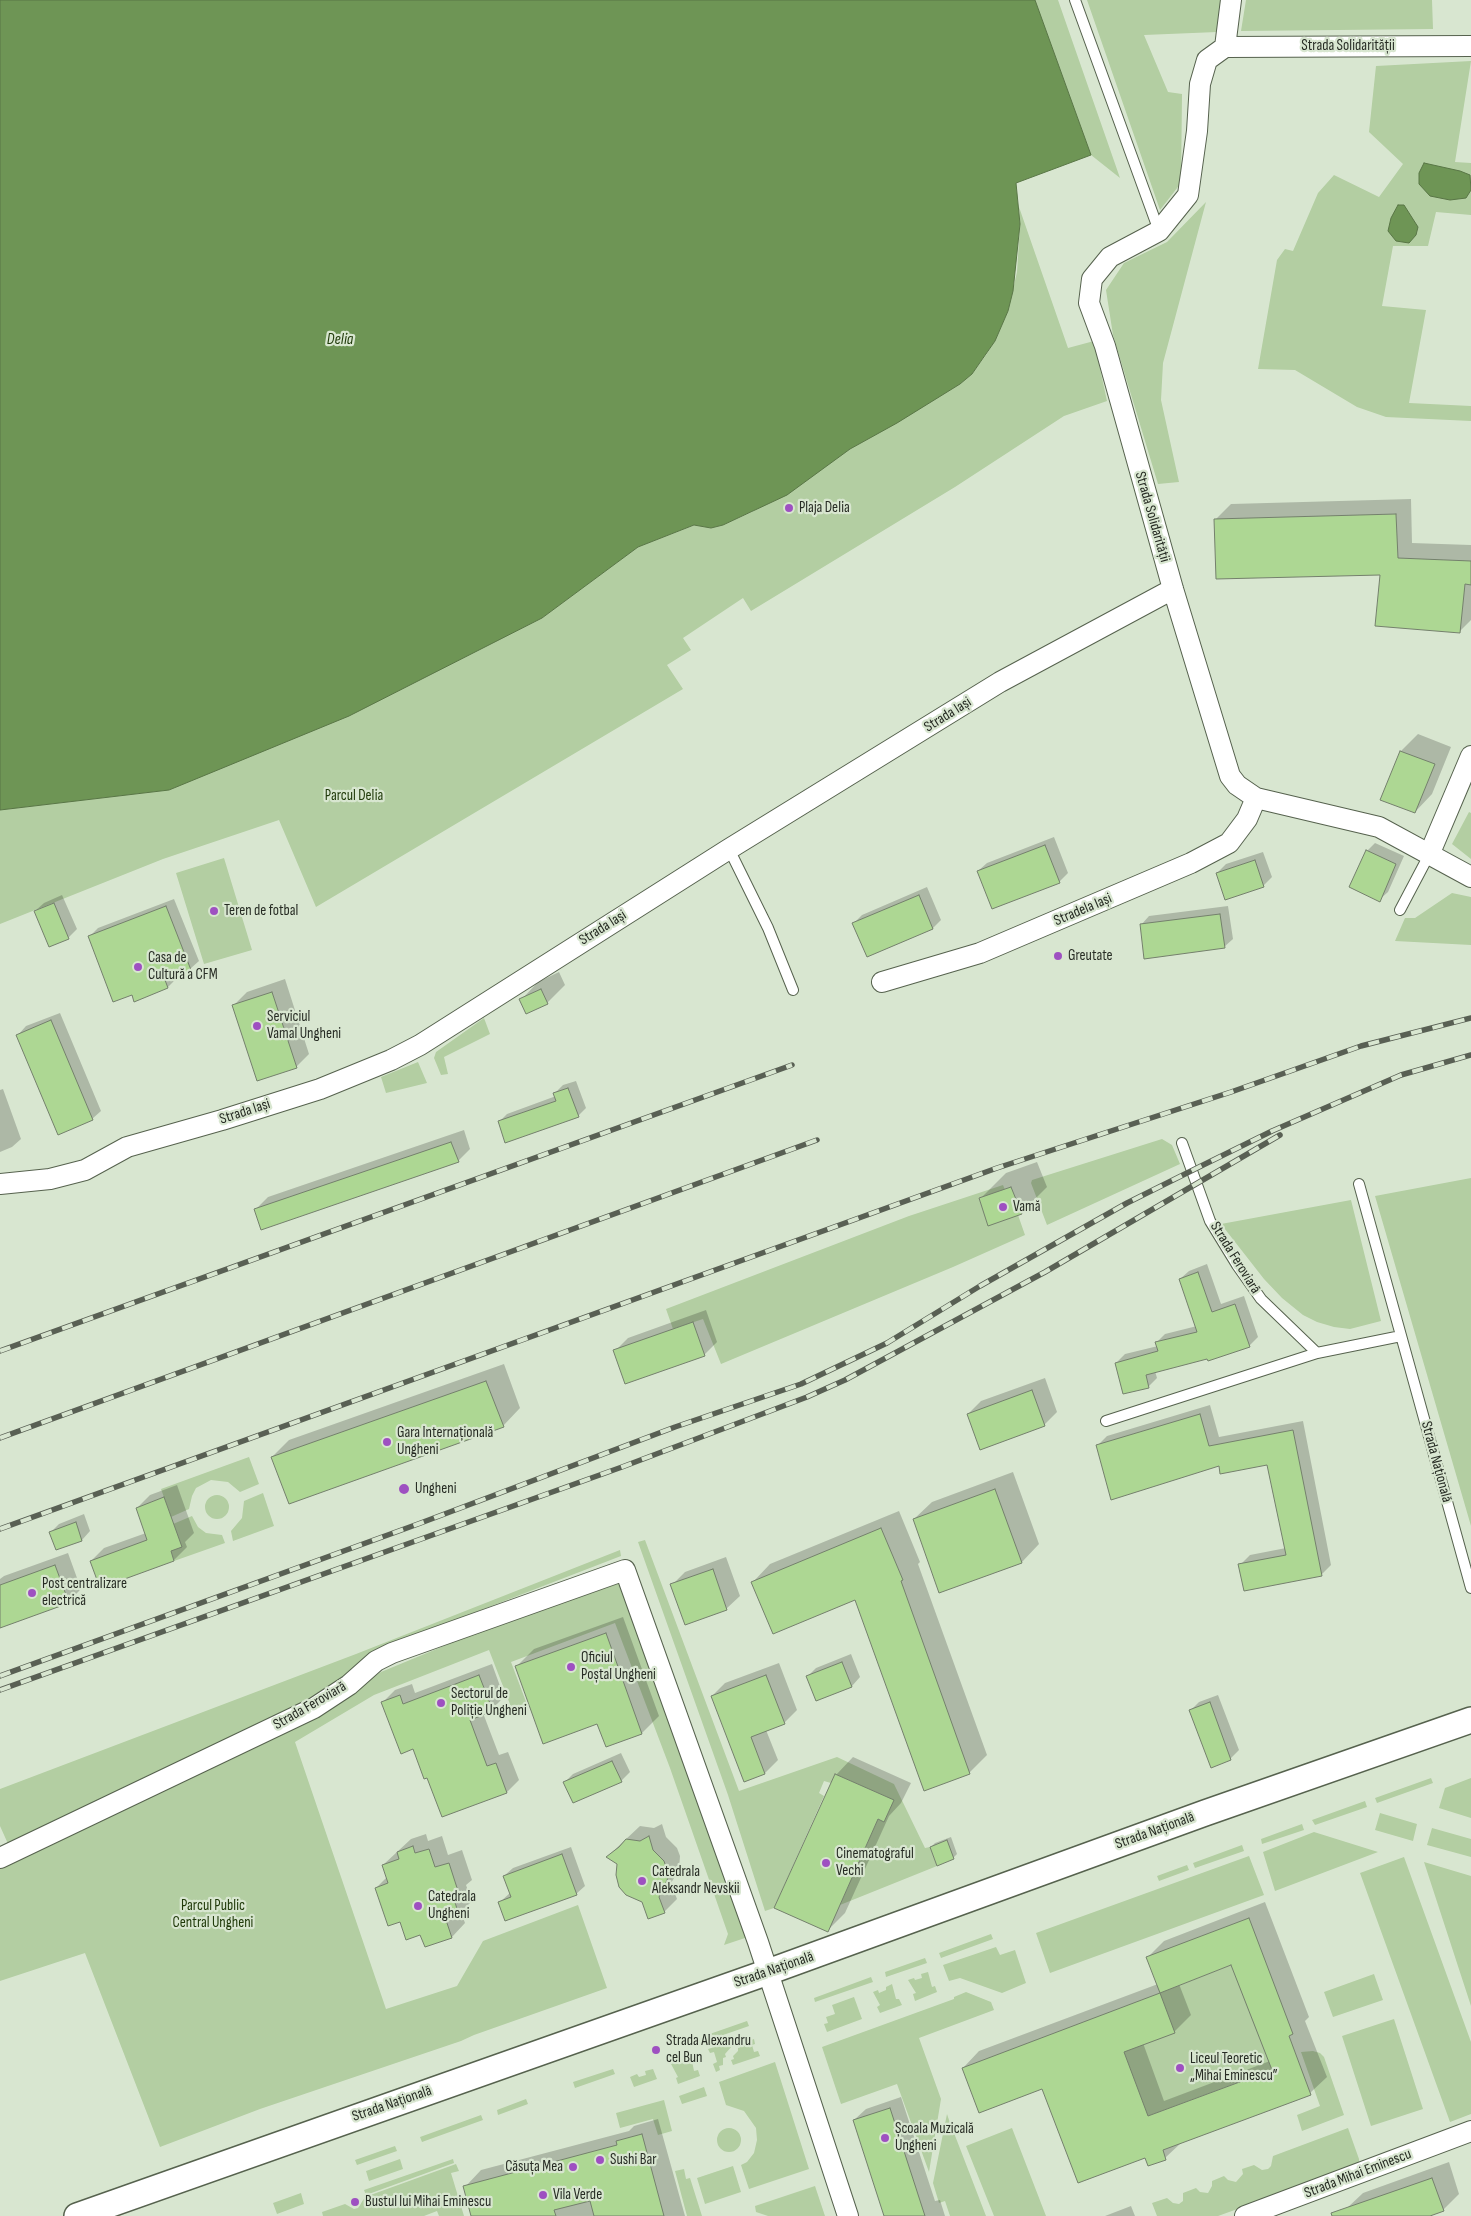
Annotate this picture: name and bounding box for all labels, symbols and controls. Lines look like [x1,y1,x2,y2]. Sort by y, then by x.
street label: Strada Solidarității [1301,37,1395,55]
water label: Delia [327,330,353,350]
street label: Strada Solidarității [1130,470,1174,564]
place label: Plaja Delia [799,499,850,517]
marker: Plaja Delia [783,502,795,514]
street label: Strada Iași [921,694,975,736]
park label: Parcul Delia [325,787,383,805]
street label: Stradela Iași [1051,890,1115,930]
place label: Teren de fotbal [224,902,298,920]
marker: Teren de fotbal [208,905,220,917]
street label: Strada Iași [576,907,630,949]
place label: Greutate [1068,947,1113,965]
place label: Casa de Cultură a CFM [148,949,218,984]
marker: Greutate [1052,950,1064,962]
marker: Casa de Cultură a CFM [132,961,144,973]
place label: Serviciul Vamal Ungheni [267,1008,341,1043]
marker: Serviciul Vamal Ungheni [251,1020,263,1032]
street label: Strada Iași [217,1095,273,1129]
place label: Vamă [1013,1198,1040,1216]
marker: Vamă [997,1201,1009,1213]
street label: Strada Feroviară [1206,1219,1264,1297]
street label: Strada Națională [1417,1420,1455,1504]
place label: Gara Internațională Ungheni [397,1424,493,1459]
marker: Gara Internațională Ungheni [381,1436,393,1448]
place label: Ungheni [415,1480,456,1498]
marker: Ungheni [397,1482,411,1496]
place label: Post centralizare electrică [42,1575,127,1610]
marker: Post centralizare electrică [26,1587,38,1599]
place label: Oficiul Poștal Ungheni [581,1649,656,1684]
marker: Oficiul Poștal Ungheni [565,1661,577,1673]
street label: Strada Feroviară [270,1678,350,1734]
place label: Sectorul de Poliție Ungheni [451,1685,527,1720]
marker: Sectorul de Poliție Ungheni [435,1697,447,1709]
street label: Strada Națională [1113,1808,1197,1854]
place label: Cinematograful Vechi [836,1845,914,1880]
marker: Cinematograful Vechi [820,1857,832,1869]
place label: Catedrala Aleksandr Nevskii [652,1863,739,1898]
marker: Catedrala Aleksandr Nevskii [636,1875,648,1887]
place label: Catedrala Ungheni [428,1888,476,1923]
park label: Parcul Public Central Ungheni [173,1897,253,1932]
marker: Catedrala Ungheni [412,1900,424,1912]
street label: Strada Națională [732,1948,816,1992]
place label: Strada Alexandru cel Bun [666,2032,751,2067]
marker: Strada Alexandru cel Bun [650,2044,662,2056]
place label: Liceul Teoretic „Mihai Eminescu” [1190,2050,1278,2085]
marker: Liceul Teoretic „Mihai Eminescu” [1174,2062,1186,2074]
street label: Strada Națională [350,2082,434,2126]
place label: Școala Muzicală Ungheni [895,2120,974,2155]
marker: Școala Muzicală Ungheni [879,2132,891,2144]
street label: Strada Mihai Eminescu [1302,2145,1414,2203]
place label: Sushi Bar [610,2151,656,2169]
marker: Sushi Bar [594,2154,606,2166]
place label: Căsuța Mea [505,2158,563,2176]
marker: Căsuța Mea [567,2161,579,2173]
place label: Vila Verde [553,2186,602,2204]
marker: Vila Verde [537,2189,549,2201]
place label: Bustul lui Mihai Eminescu [365,2193,491,2211]
marker: Bustul lui Mihai Eminescu [349,2196,361,2208]

